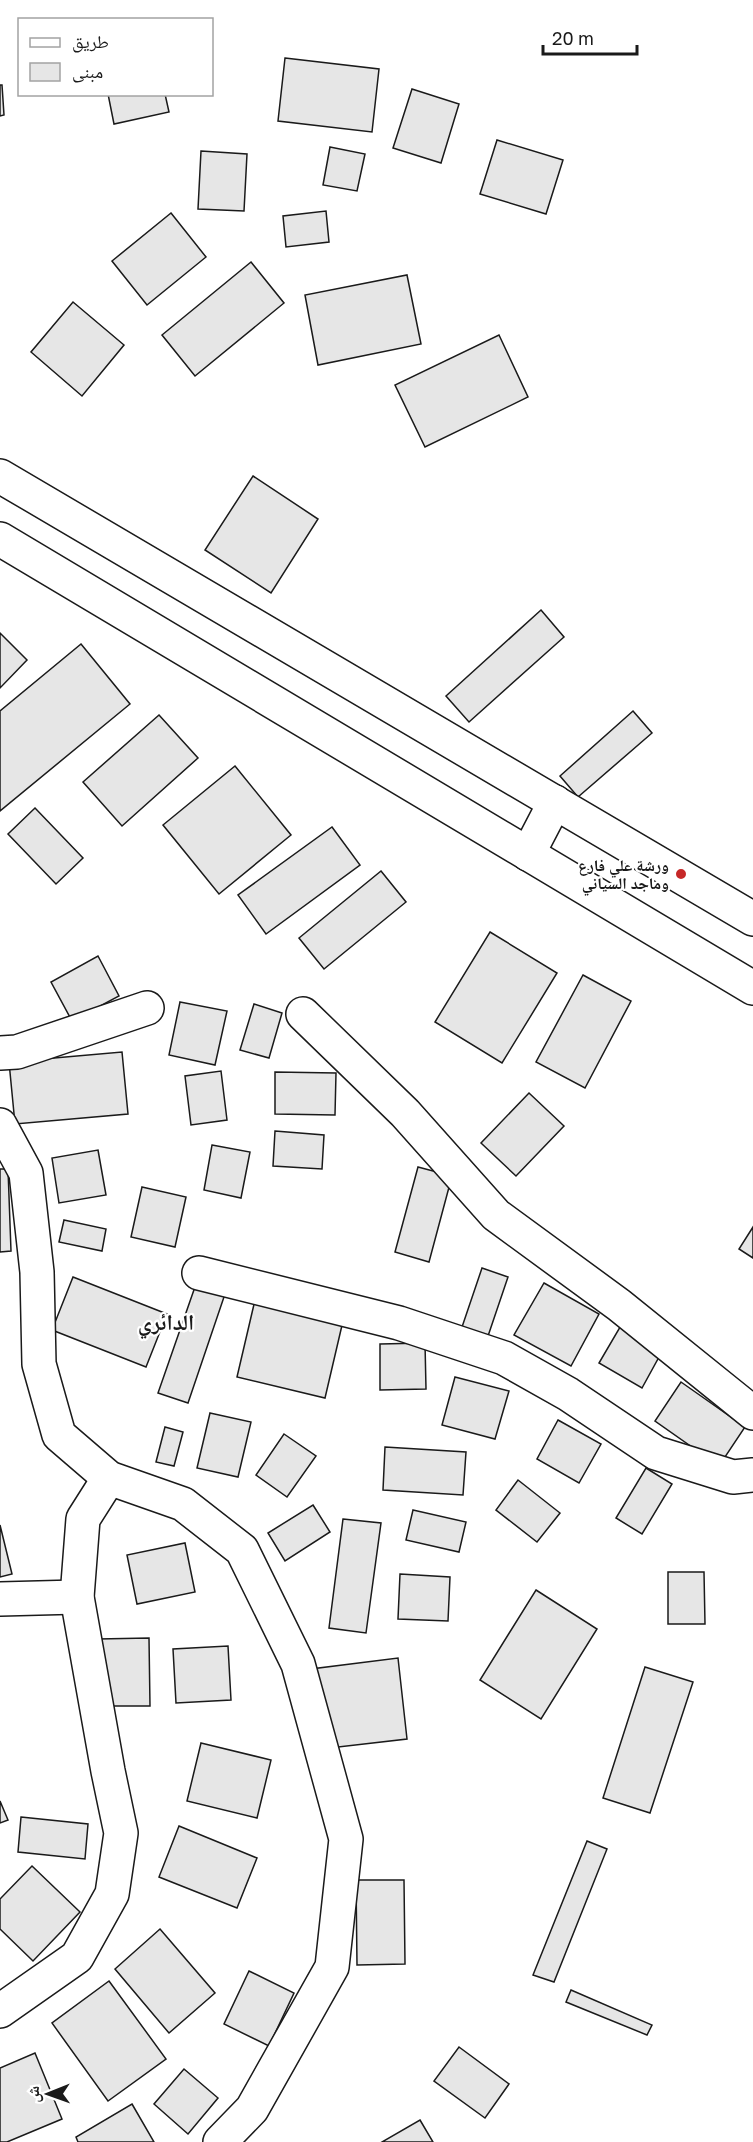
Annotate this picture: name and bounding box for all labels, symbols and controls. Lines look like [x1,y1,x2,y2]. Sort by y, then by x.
legend [18,18,213,96]
scale bar [543,18,638,56]
text: 20 m [552,27,594,49]
text: طريق [72,30,109,53]
text: مبنى [72,60,103,83]
place label: ورشة علي فارع وماجد السياني [578,855,669,896]
marker: ورشة علي فارع وماجد السياني [674,867,688,881]
district label: الدائري [138,1308,194,1339]
north arrow [18,2064,78,2124]
text: ش [23,2086,43,2103]

